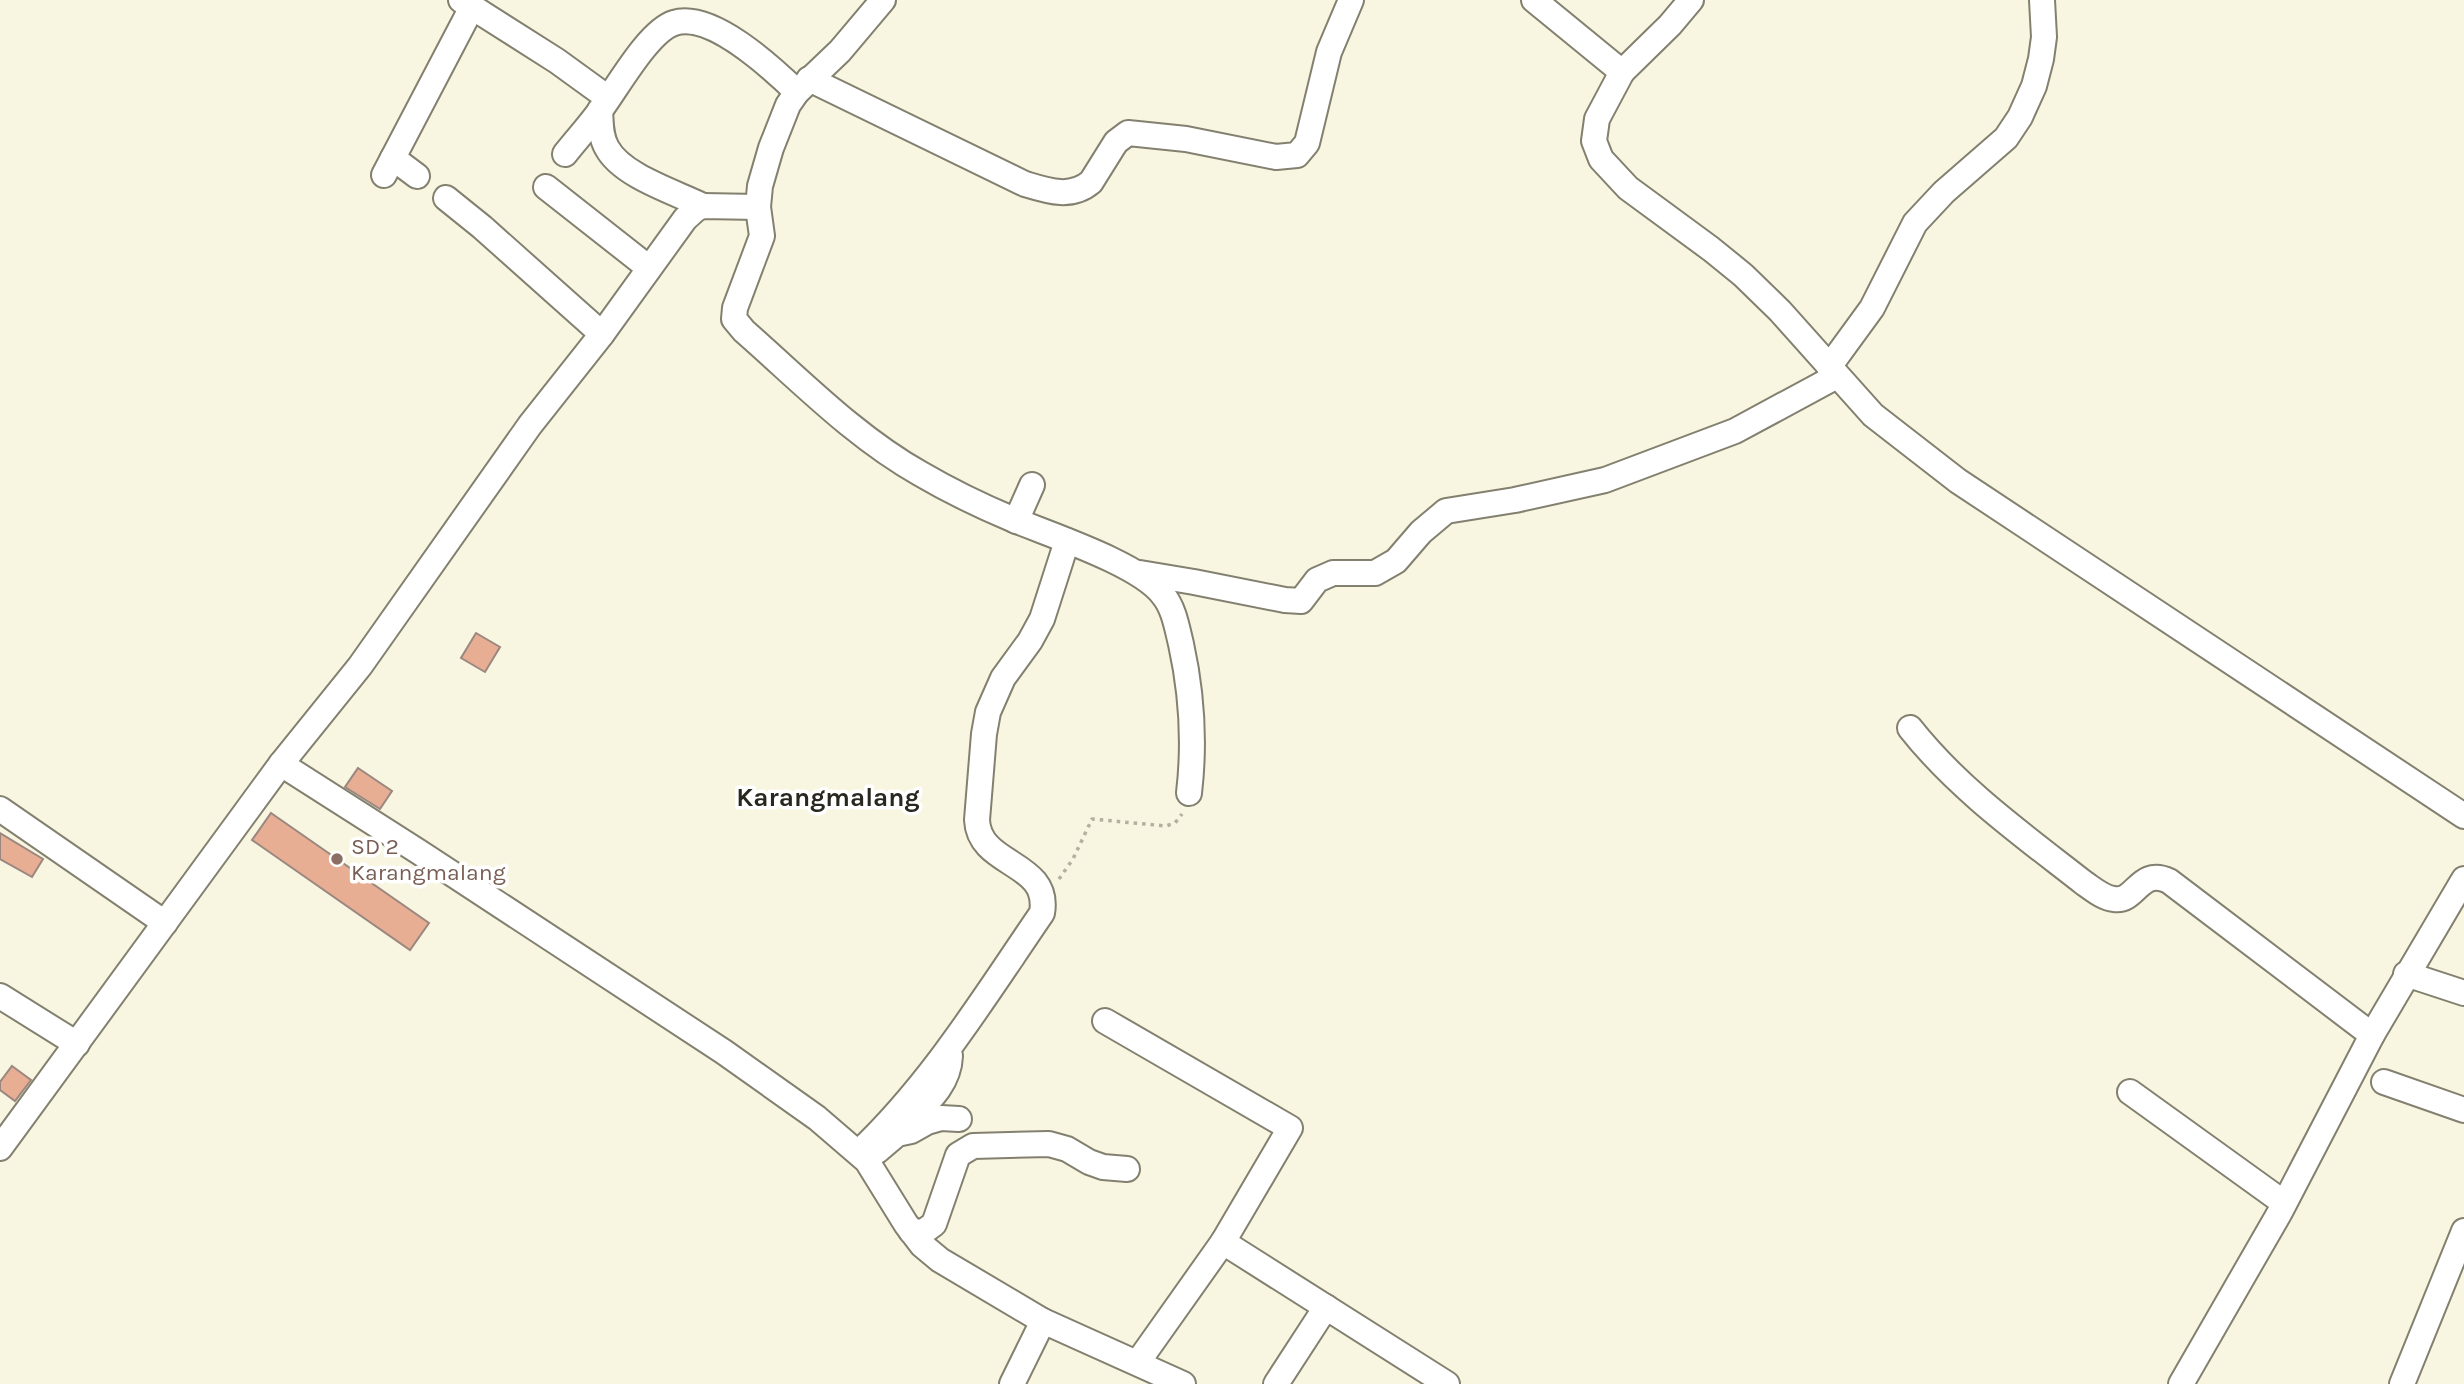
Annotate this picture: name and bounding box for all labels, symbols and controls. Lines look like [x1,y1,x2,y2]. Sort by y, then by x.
district label: Karangmalang [736,782,920,813]
place label: SD 2 Karangmalang [351,833,506,886]
marker: SD 2 Karangmalang [329,851,345,867]

